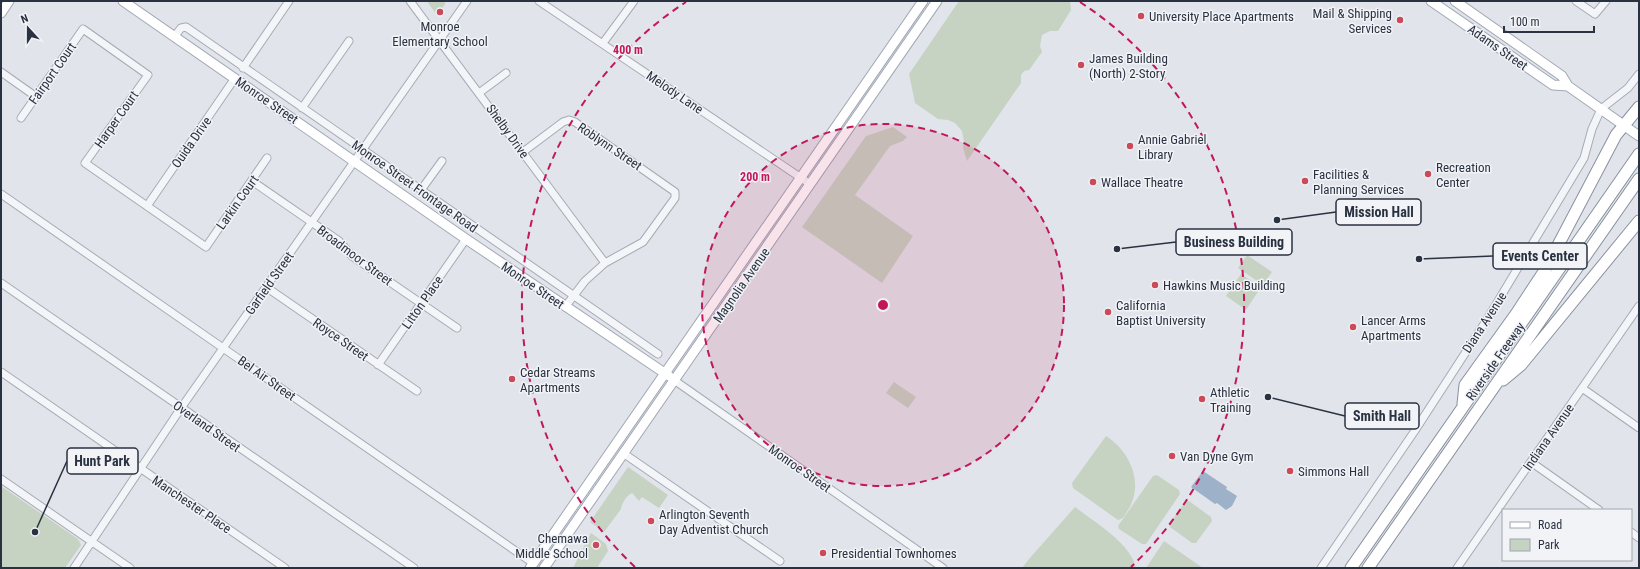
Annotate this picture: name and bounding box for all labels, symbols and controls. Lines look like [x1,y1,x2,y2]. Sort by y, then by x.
place label: Mail & Shipping Services [1312,6,1392,36]
marker: Monroe Elementary School [435,7,445,17]
north arrow [8,8,48,48]
scale bar [1504,8,1594,34]
place label: University Place Apartments [1149,9,1294,24]
marker: University Place Apartments [1136,11,1146,21]
text: N [19,12,30,26]
marker: Mail & Shipping Services [1395,15,1405,25]
text: 100 m [1510,15,1540,29]
place label: Monroe Elementary School [392,19,488,49]
street label: Adams Street [1465,21,1531,74]
street label: Fairport Court [26,40,79,107]
text: 400 m [613,43,643,57]
place label: James Building (North) 2-Story [1089,51,1168,81]
marker: James Building (North) 2-Story [1076,60,1086,70]
street label: Melody Lane [644,68,706,117]
street label: Monroe Street [232,74,301,127]
street label: Harper Court [91,88,142,151]
street label: Shelby Drive [483,101,532,161]
street label: Ouida Drive [168,114,214,171]
street label: Roblynn Street [575,119,645,173]
place label: Annie Gabriel Library [1138,132,1207,162]
street label: Monroe Street Frontage Road [349,137,480,236]
marker: Annie Gabriel Library [1125,141,1135,151]
place label: Recreation Center [1436,160,1491,190]
place label: Facilities & Planning Services [1313,167,1404,197]
marker: Recreation Center [1423,169,1433,179]
text: 200 m [740,170,770,184]
street label: Larkin Court [213,172,262,232]
place label: Wallace Theatre [1101,175,1183,190]
marker: Facilities & Planning Services [1300,176,1310,186]
marker: Wallace Theatre [1088,177,1098,187]
callout: Mission Hall [1336,199,1421,225]
text: Mission Hall [1344,204,1414,220]
street label: Broadmoor Street [314,222,395,289]
callout: Business Building [1176,229,1292,255]
text: Business Building [1184,234,1284,250]
callout: Events Center [1493,243,1587,269]
street label: Magnolia Avenue [710,245,773,326]
text: Events Center [1501,248,1579,264]
street label: Garfield Street [242,249,297,318]
street label: Monroe Street [498,259,567,312]
street label: Litton Place [399,273,446,332]
place label: Hawkins Music Building [1163,278,1285,293]
marker: Hawkins Music Building [1150,280,1160,290]
street label: Diana Avenue [1459,289,1510,356]
centre of rings [876,298,890,312]
place label: California Baptist University [1116,298,1206,328]
marker: California Baptist University [1103,307,1113,317]
place label: Lancer Arms Apartments [1361,313,1426,343]
street label: Royce Street [310,315,371,364]
street label: Riverside Freeway [1463,319,1528,403]
marker: Lancer Arms Apartments [1348,322,1358,332]
street label: Bel Air Street [235,353,299,404]
place label: Cedar Streams Apartments [520,365,596,395]
marker: Cedar Streams Apartments [507,374,517,384]
place label: Athletic Training [1210,385,1251,415]
marker: Athletic Training [1197,394,1207,404]
street label: Overland Street [170,398,243,455]
street label: Indiana Avenue [1520,401,1577,474]
callout: Smith Hall [1345,403,1419,429]
text: Smith Hall [1353,408,1411,424]
street label: Monroe Street [766,441,834,495]
callout: Hunt Park [67,448,138,474]
place label: Van Dyne Gym [1180,449,1254,464]
marker: Van Dyne Gym [1167,451,1177,461]
text: Hunt Park [74,453,130,469]
place label: Simmons Hall [1298,464,1369,479]
marker: Simmons Hall [1285,466,1295,476]
street label: Manchester Place [149,472,234,536]
place label: Arlington Seventh Day Adventist Church [659,507,768,537]
legend [1502,509,1632,561]
marker: Arlington Seventh Day Adventist Church [646,516,656,526]
text: Road [1538,518,1562,532]
place label: Chemawa Middle School [515,531,588,561]
text: Park [1538,538,1560,552]
marker: Chemawa Middle School [591,540,601,550]
place label: Presidential Townhomes [831,546,957,561]
marker: Presidential Townhomes [818,548,828,558]

